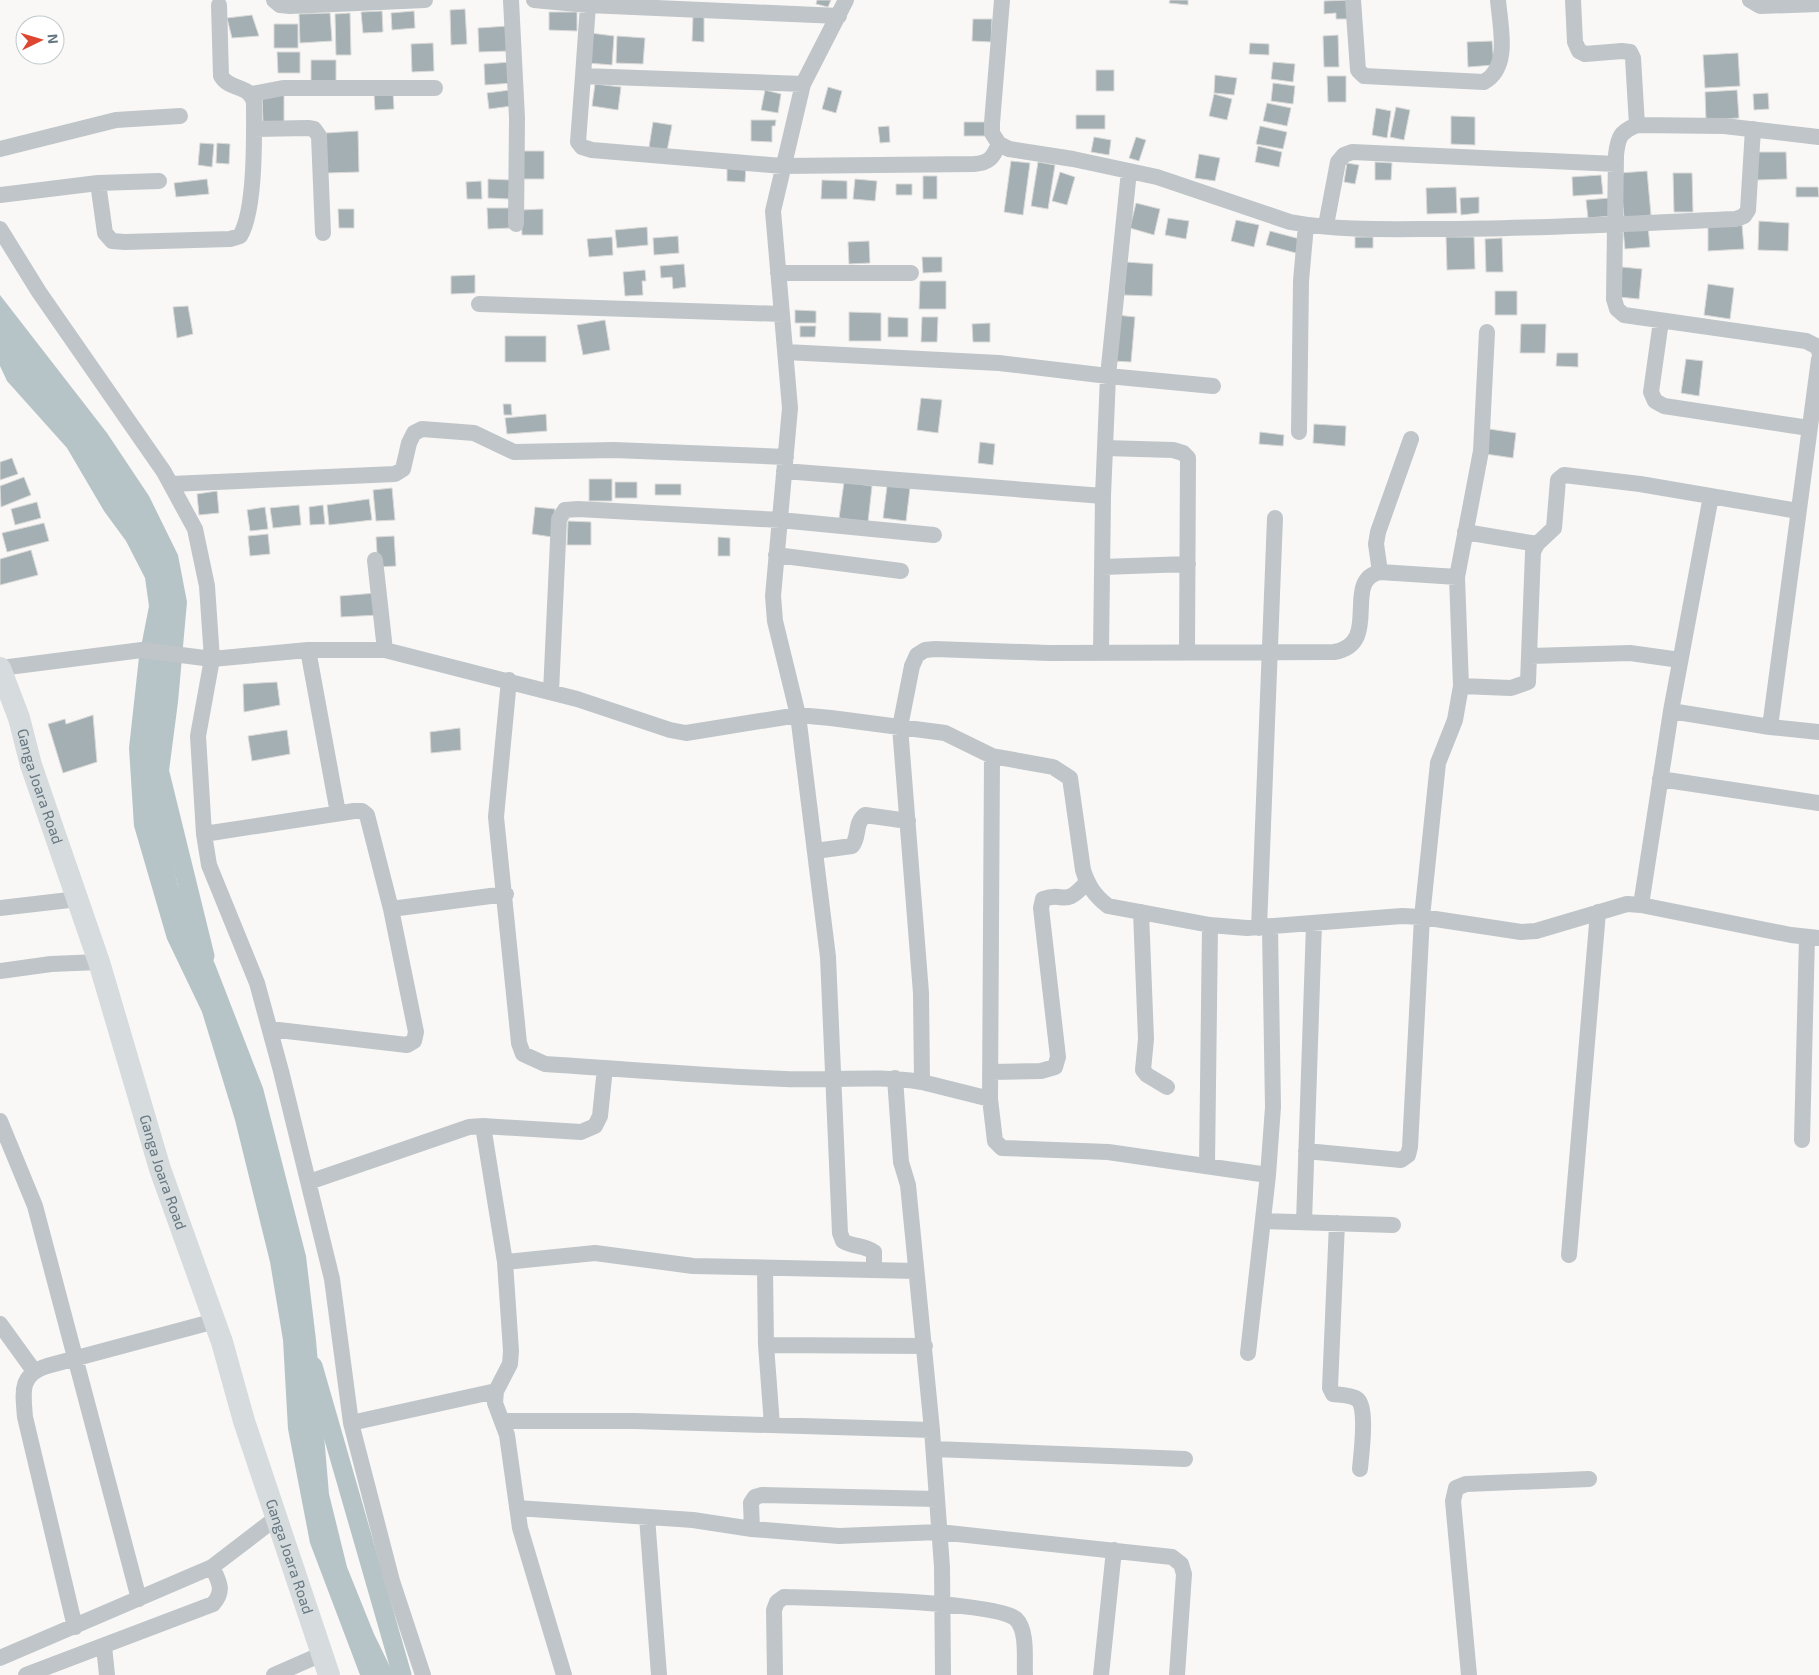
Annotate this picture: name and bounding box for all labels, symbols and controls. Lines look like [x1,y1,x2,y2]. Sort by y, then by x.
north arrow [15,15,65,65]
text: N [45,33,62,45]
street label: Ganga Joara Road [14,727,68,846]
street label: Ganga Joara Road [136,1112,191,1232]
street label: Ganga Joara Road [263,1497,318,1616]

